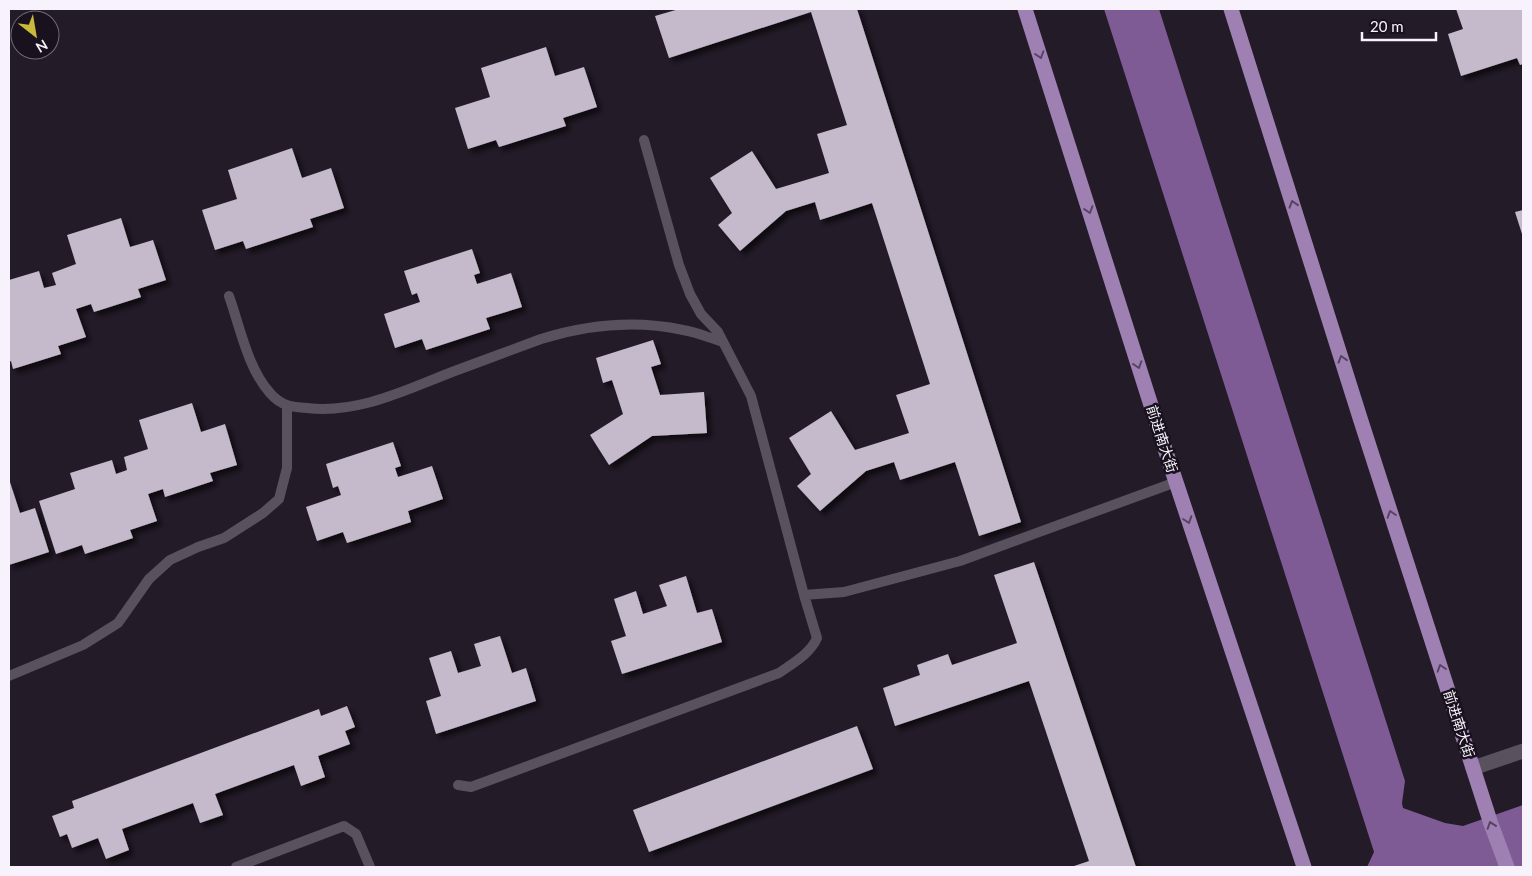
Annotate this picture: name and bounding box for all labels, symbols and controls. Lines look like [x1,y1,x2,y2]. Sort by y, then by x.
north arrow [10,10,60,60]
scale bar [1362,10,1436,42]
text: 20 m [1370,17,1404,35]
text: N [33,37,51,57]
one-way arrow [1034,51,1044,59]
one-way arrow [1288,200,1298,209]
one-way arrow [1083,205,1093,214]
one-way arrow [1337,355,1347,364]
one-way arrow [1133,360,1143,369]
street label: 前进南大街 [1144,403,1181,475]
one-way arrow [1387,510,1397,518]
one-way arrow [1183,515,1193,523]
one-way arrow [1437,665,1447,673]
street label: 前进南大街 [1441,688,1478,760]
one-way arrow [1487,821,1497,829]

